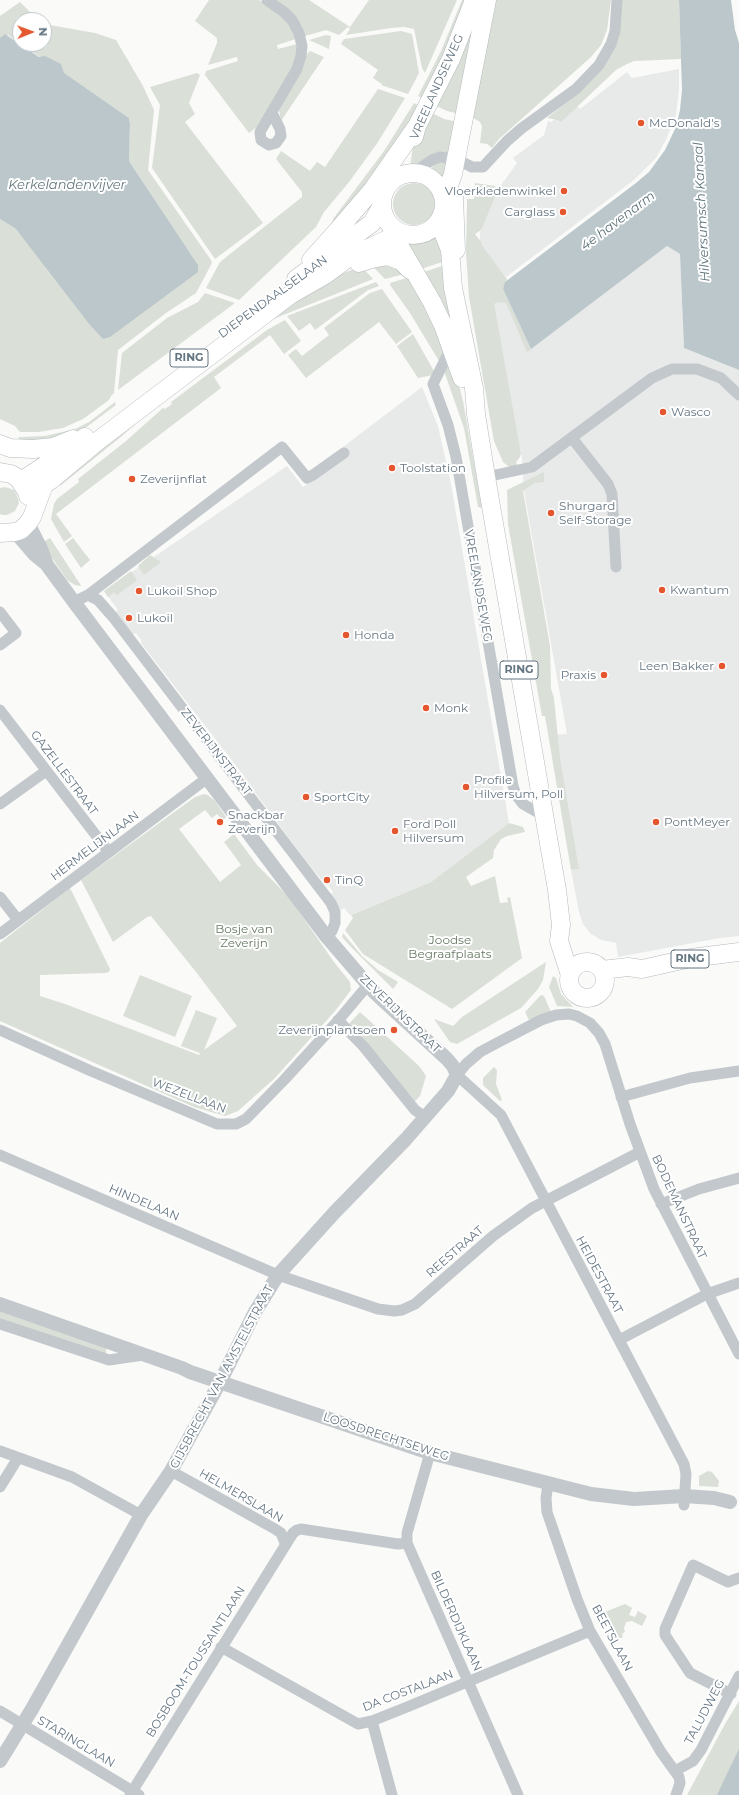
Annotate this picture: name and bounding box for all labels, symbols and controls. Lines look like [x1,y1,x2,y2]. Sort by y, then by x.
north arrow [12,12,52,52]
text: N [36,27,50,36]
street label: VREELANDSEWEG [407,32,467,142]
place label: McDonald's [649,116,719,130]
marker: McDonald's [636,118,646,128]
water label: Hilversumsch Kanaal [691,142,713,282]
water label: Kerkelandenvijver [8,177,126,193]
place label: Vloerkledenwinkel [445,184,556,198]
marker: Vloerkledenwinkel [559,186,569,196]
water label: 4e havenarm [578,188,658,254]
place label: Carglass [505,205,555,219]
marker: Carglass [558,207,568,217]
street label: DIEPENDAALSELAAN [216,253,330,341]
road number: RING [170,349,208,367]
place label: Wasco [671,405,711,419]
marker: Wasco [658,407,668,417]
place label: Toolstation [400,461,466,475]
marker: Toolstation [387,463,397,473]
place label: Zeverijnflat [140,472,207,486]
marker: Zeverijnflat [127,474,137,484]
place label: Shurgard Self-Storage [559,499,632,527]
marker: Shurgard Self-Storage [546,508,556,518]
street label: VREELANDSEWEG [461,529,495,643]
place label: Kwantum [670,583,729,597]
place label: Lukoil Shop [147,584,217,598]
marker: Kwantum [657,585,667,595]
marker: Lukoil Shop [134,586,144,596]
place label: Lukoil [137,611,173,625]
marker: Lukoil [124,613,134,623]
place label: Honda [354,628,395,642]
marker: Honda [341,630,351,640]
place label: Leen Bakker [639,659,714,673]
road number: RING [500,661,538,679]
marker: Leen Bakker [717,661,727,671]
place label: Praxis [561,668,596,682]
marker: Praxis [599,670,609,680]
place label: Monk [434,701,468,715]
marker: Monk [421,703,431,713]
street label: ZEVERIJNSTRAAT [178,706,254,798]
street label: GAZELLESTRAAT [27,728,101,818]
place label: Profile Hilversum, Poll [474,773,563,801]
marker: Profile Hilversum, Poll [461,782,471,792]
place label: SportCity [314,790,369,804]
marker: SportCity [301,792,311,802]
street label: HERMELIJNLAAN [48,808,142,884]
place label: Snackbar Zeverijn [228,808,284,836]
place label: PontMeyer [664,815,730,829]
marker: Snackbar Zeverijn [215,817,225,827]
place label: Ford Poll Hilversum [403,817,464,845]
marker: PontMeyer [651,817,661,827]
marker: Ford Poll Hilversum [390,826,400,836]
place label: TinQ [335,873,363,887]
marker: TinQ [322,875,332,885]
park label: Bosje van Zeverijn [215,922,273,950]
park label: Joodse Begraafplaats [408,933,492,961]
road number: RING [671,950,709,968]
street label: ZEVERIJNSTRAAT [357,972,443,1056]
place label: Zeverijnplantsoen [278,1023,386,1037]
marker: Zeverijnplantsoen [389,1025,399,1035]
street label: WEZELLAAN [150,1075,228,1117]
street label: BODEMANSTRAAT [648,1153,710,1261]
street label: HINDELAAN [107,1182,181,1224]
street label: REESTRAAT [423,1223,487,1281]
street label: HEIDESTRAAT [572,1234,626,1316]
street label: GIJSBRECHT VAN AMSTELSTRAAT [167,1283,277,1471]
street label: LOOSDRECHTSEWEG [321,1410,451,1464]
street label: HELMERSLAAN [196,1466,286,1526]
street label: BILDERDIJKLAAN [427,1568,485,1674]
street label: BOSBOOM-TOUSSAINTLAAN [143,1584,249,1740]
street label: BEETSLAAN [588,1602,636,1674]
street label: DA COSTALAAN [361,1667,455,1715]
street label: TALUDWEG [682,1677,728,1747]
street label: STARINGLAAN [35,1713,117,1771]

